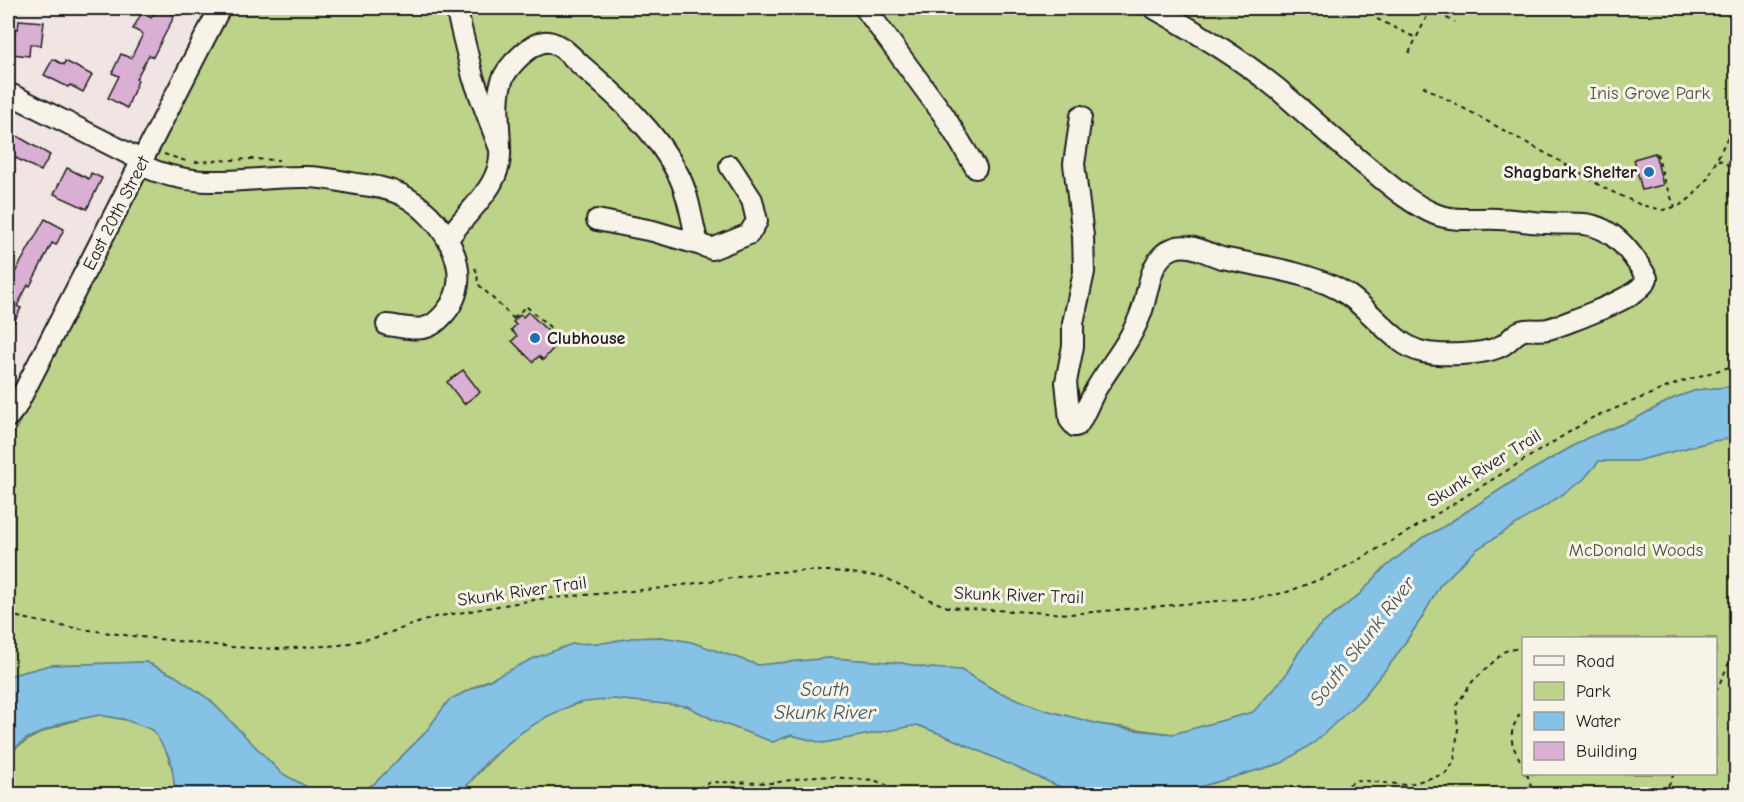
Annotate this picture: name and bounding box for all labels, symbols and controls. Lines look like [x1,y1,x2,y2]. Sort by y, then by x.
park label: Inis Grove Park [1590,83,1710,104]
street label: East 20th Street [79,152,155,274]
place label: Shagbark Shelter [1504,162,1638,183]
marker: Shagbark Shelter [1642,165,1656,179]
place label: Clubhouse [547,328,626,349]
marker: Clubhouse [528,331,542,345]
street label: Skunk River Trail [1423,425,1545,512]
park label: McDonald Woods [1569,540,1703,561]
water label: South Skunk River [1305,571,1421,710]
street label: Skunk River Trail [456,572,588,611]
street label: Skunk River Trail [954,583,1084,608]
legend [1522,637,1717,775]
text: Road [1576,651,1615,672]
water label: South Skunk River [774,678,877,724]
text: Park [1576,681,1611,702]
text: Water [1576,711,1621,732]
text: Building [1576,741,1638,762]

